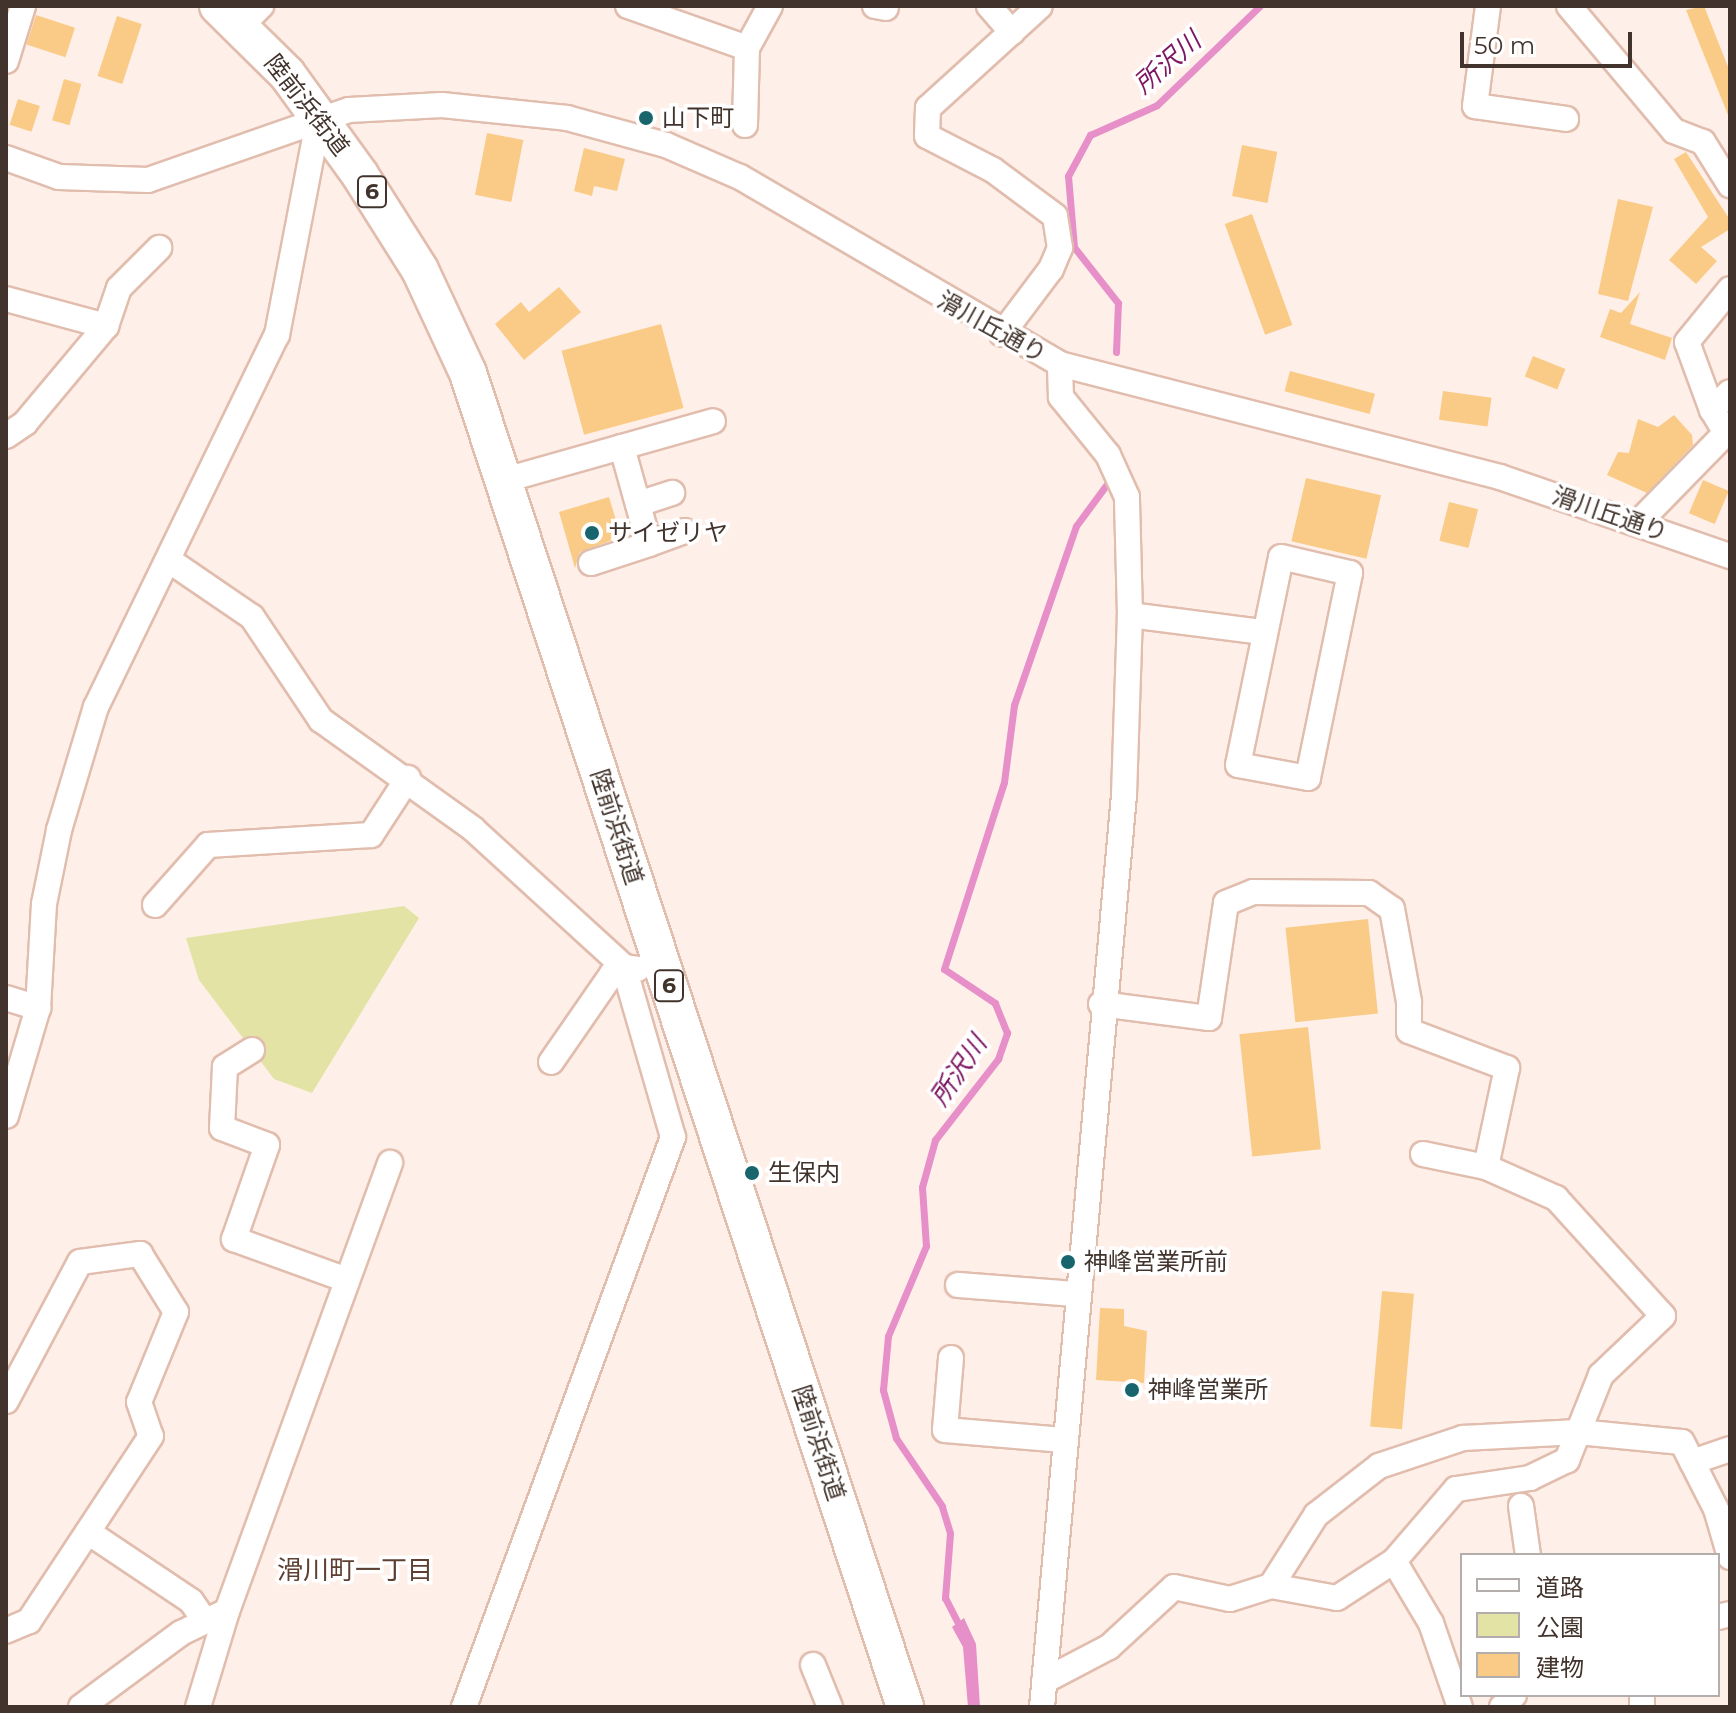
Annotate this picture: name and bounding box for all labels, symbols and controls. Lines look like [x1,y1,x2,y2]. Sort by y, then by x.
scale bar [1464,16,1636,66]
water label: 所沢川 [1128,26,1208,100]
text: 50 m [1474,31,1535,60]
street label: 陸前浜街道 [259,49,355,161]
place label: 山下町 [662,104,734,132]
marker: 山下町 [637,109,655,127]
road number: 6 [356,174,388,210]
street label: 滑川丘通り [933,285,1051,369]
street label: 滑川丘通り [1549,481,1671,547]
place label: サイゼリヤ [608,519,728,547]
marker: サイゼリヤ [583,524,601,542]
street label: 陸前浜街道 [585,765,649,889]
road number: 6 [653,968,685,1004]
water label: 所沢川 [924,1030,994,1112]
place label: 生保内 [768,1159,840,1187]
marker: 生保内 [743,1164,761,1182]
place label: 神峰営業所前 [1084,1248,1228,1276]
marker: 神峰営業所前 [1059,1253,1077,1271]
place label: 神峰営業所 [1148,1376,1268,1404]
street label: 陸前浜街道 [787,1381,851,1505]
marker: 神峰営業所 [1123,1381,1141,1399]
legend [1460,1553,1720,1697]
district label: 滑川町一丁目 [277,1555,433,1587]
text: 道路 [1536,1573,1584,1602]
text: 公園 [1536,1613,1584,1642]
text: 建物 [1536,1653,1584,1682]

